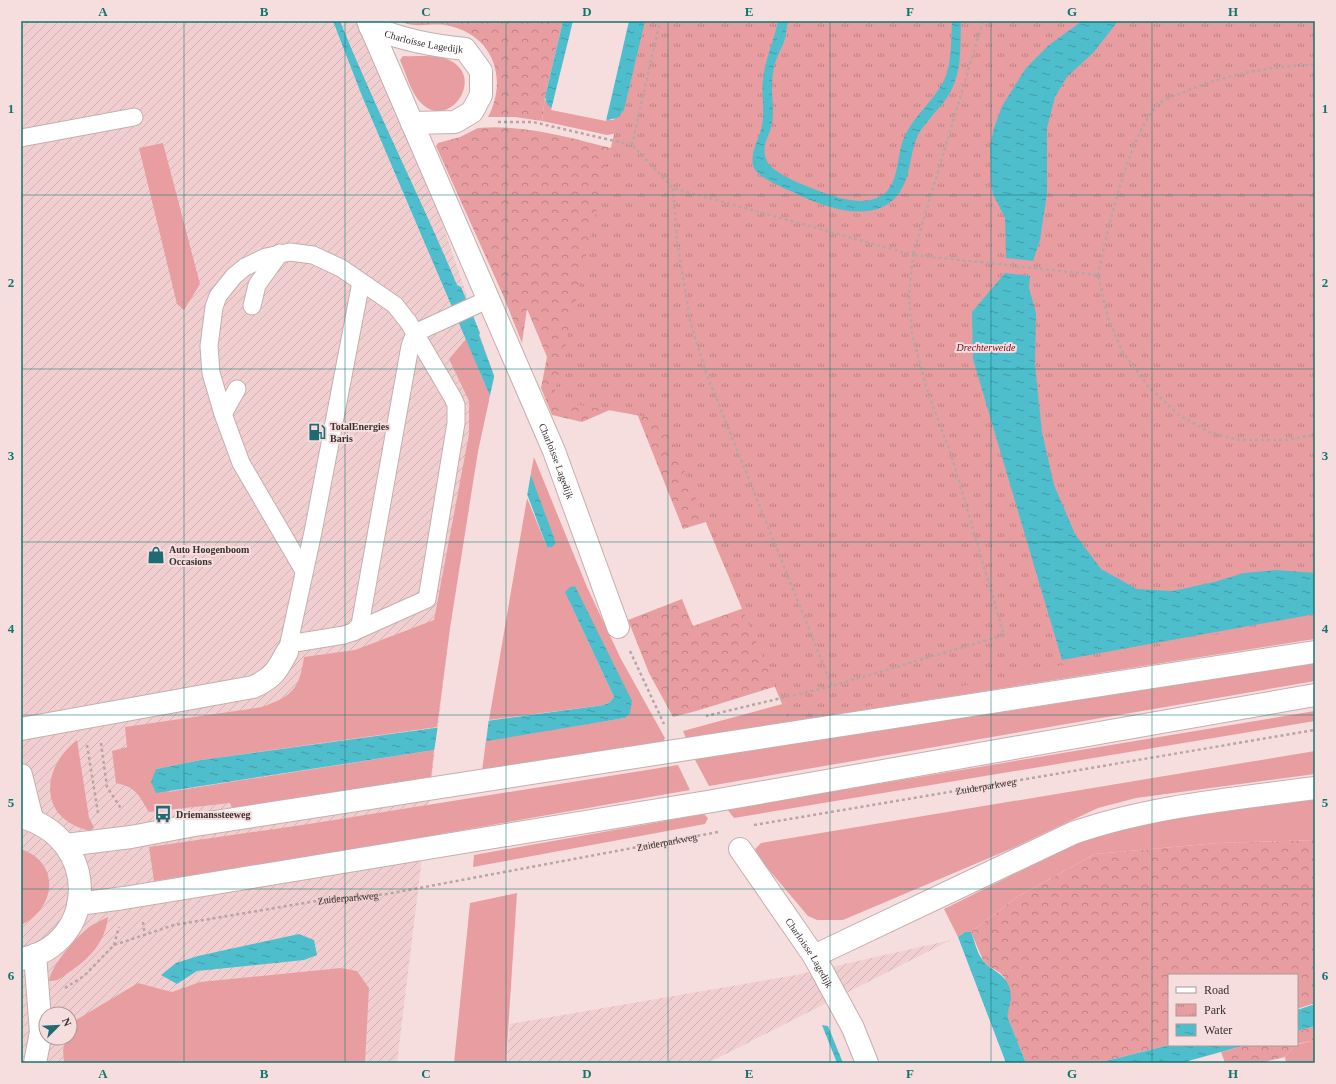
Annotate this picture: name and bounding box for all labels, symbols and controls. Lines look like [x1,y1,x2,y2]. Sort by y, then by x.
text: A [98,4,108,19]
text: B [260,4,269,19]
text: C [421,4,431,19]
text: D [582,4,592,19]
text: E [745,4,753,19]
text: F [906,4,914,19]
text: G [1067,4,1077,19]
text: H [1228,4,1238,19]
street label: Charloisse Lagedijk [383,27,464,54]
text: 1 [8,101,14,116]
text: 1 [1322,101,1328,116]
text: 2 [8,275,14,290]
text: 2 [1322,275,1328,290]
park label: Drechterweide [955,342,1016,353]
place label: TotalEnergies Baris [330,421,389,444]
fuel station icon: TotalEnergies Baris [307,422,327,442]
street label: Charloisse Lagedijk [537,422,576,501]
text: 3 [8,448,15,463]
text: 3 [1322,448,1329,463]
place label: Auto Hoogenboom Occasions [169,544,250,567]
shop icon: Auto Hoogenboom Occasions [146,545,166,565]
text: 4 [8,621,15,636]
text: 4 [1322,621,1329,636]
street label: Zuiderparkweg [955,775,1017,796]
text: 5 [8,795,15,810]
text: 5 [1322,795,1329,810]
bus stop icon: Driemanssteeweg [153,804,173,824]
place label: Driemanssteeweg [176,809,250,820]
street label: Zuiderparkweg [636,831,698,853]
street label: Zuiderparkweg [317,889,379,906]
street label: Charloisse Lagedijk [784,916,836,989]
text: 6 [8,968,15,983]
text: 6 [1322,968,1329,983]
legend [1168,974,1298,1046]
text: Road [1204,983,1229,997]
text: Park [1204,1003,1226,1017]
north arrow [38,1006,78,1046]
text: N [60,1016,74,1028]
text: Water [1204,1023,1232,1037]
text: A [98,1066,108,1081]
text: B [260,1066,269,1081]
text: C [421,1066,431,1081]
text: D [582,1066,592,1081]
text: E [745,1066,753,1081]
text: F [906,1066,914,1081]
text: G [1067,1066,1077,1081]
text: H [1228,1066,1238,1081]

